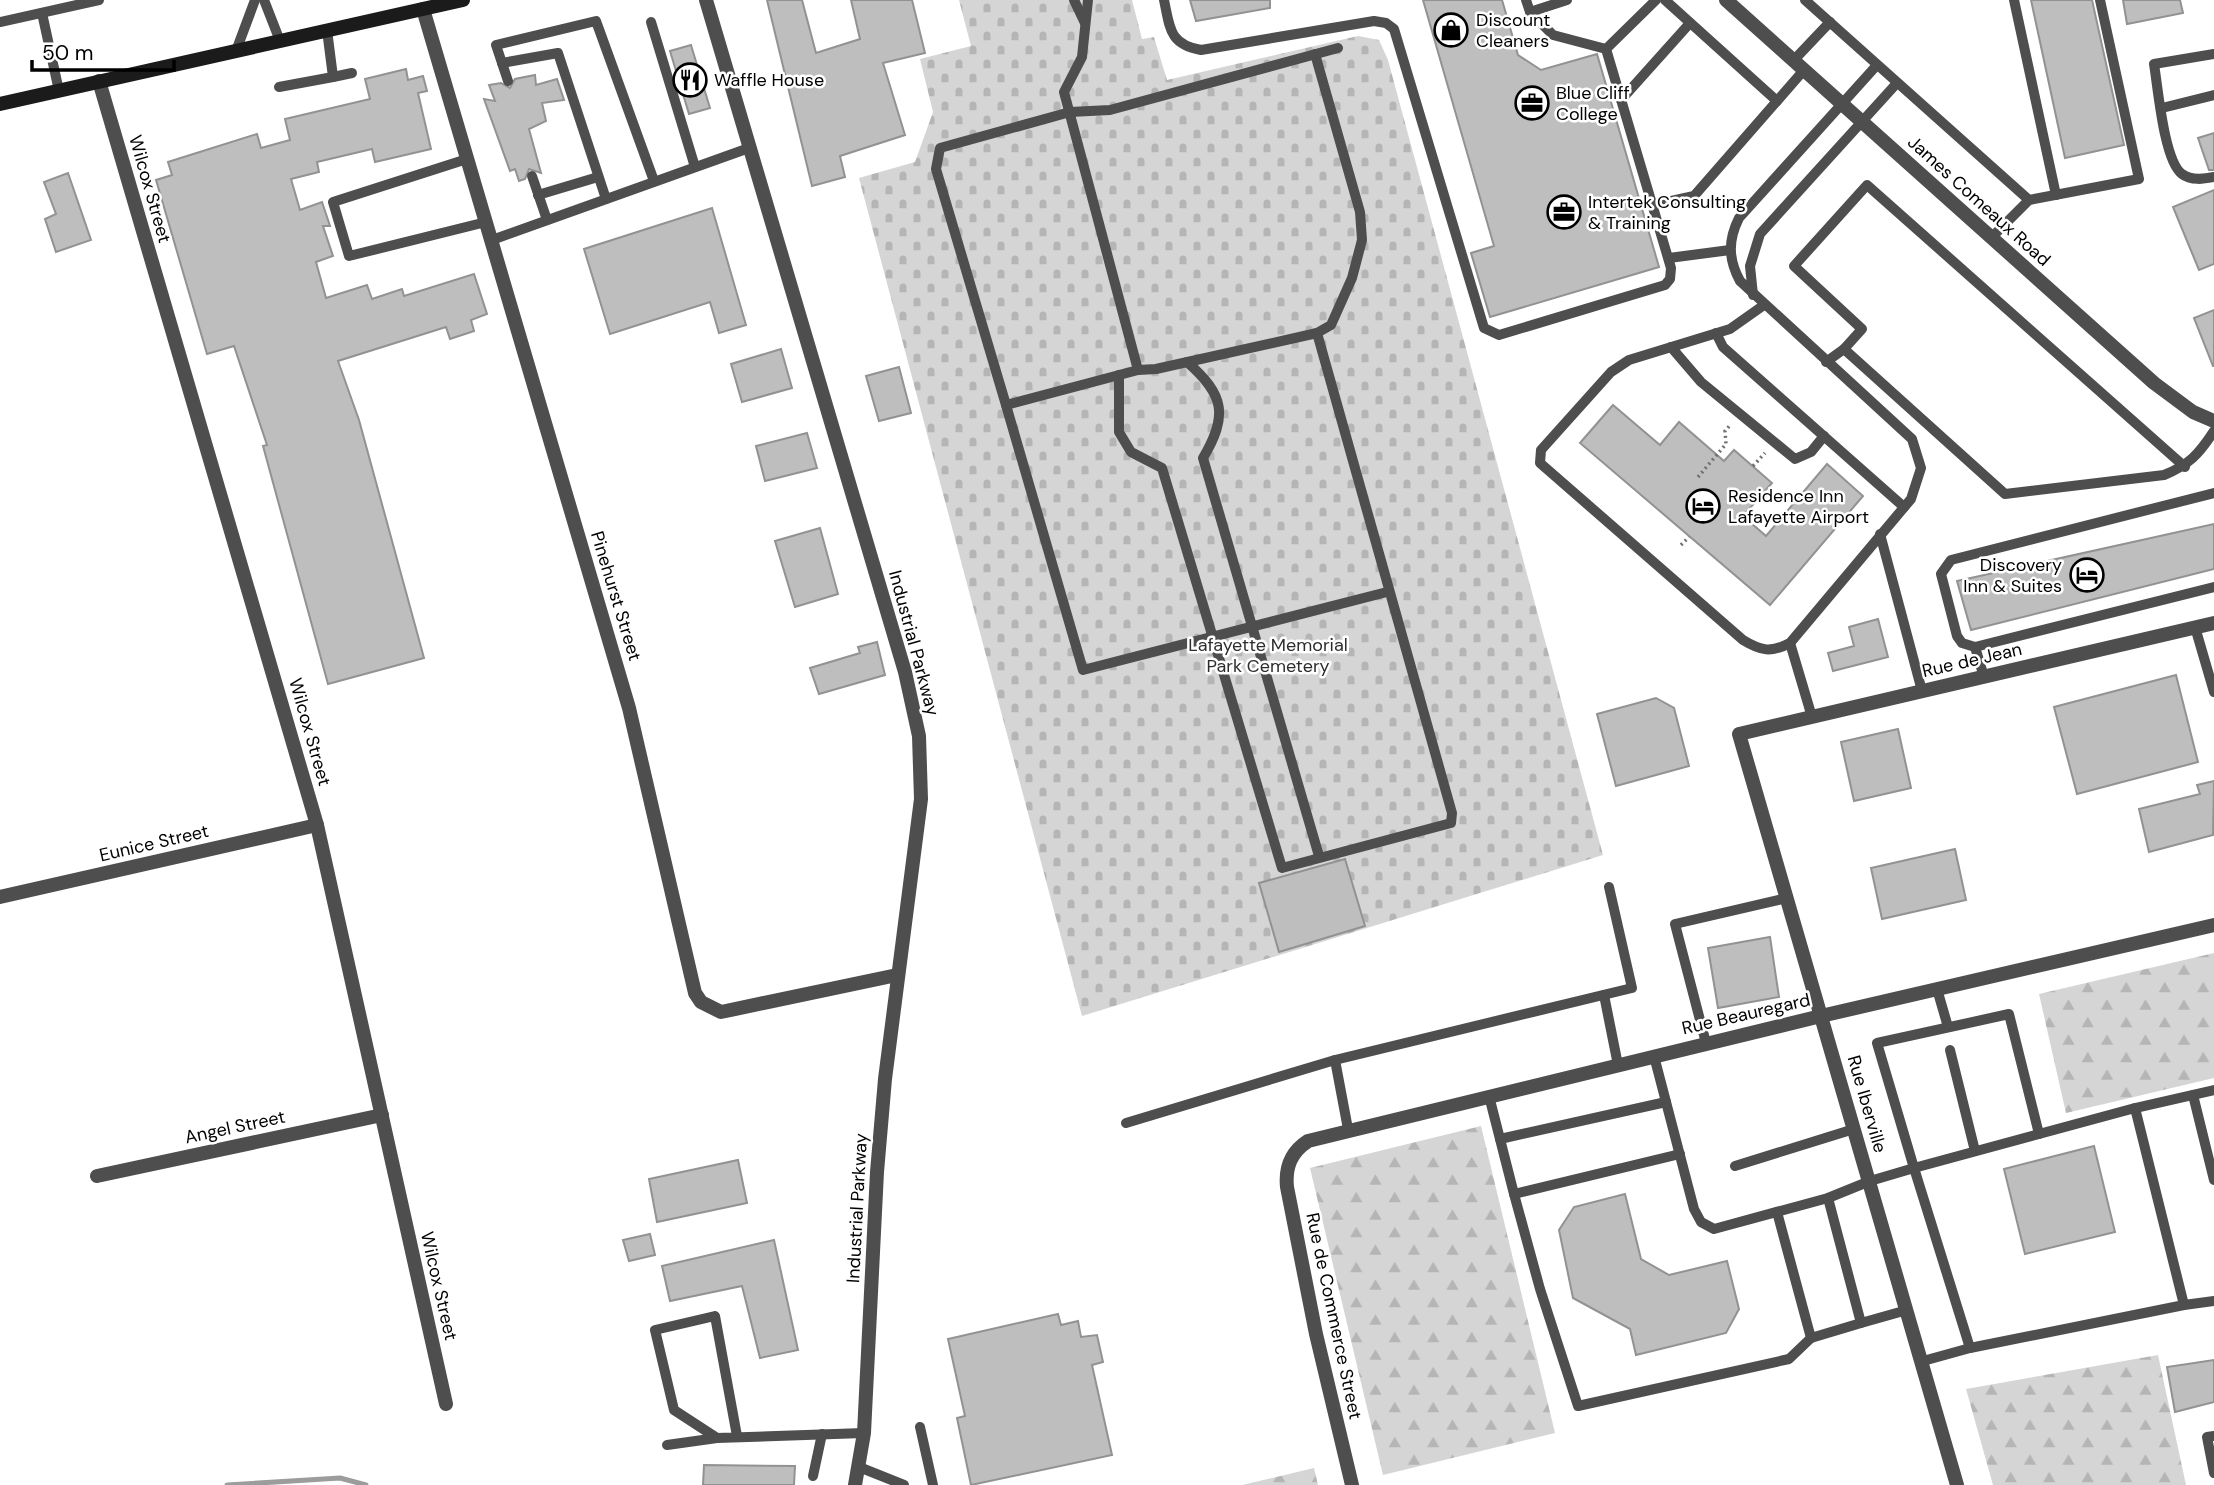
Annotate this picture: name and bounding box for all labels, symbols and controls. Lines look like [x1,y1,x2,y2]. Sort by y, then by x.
place label: Discount Cleaners [1476,8,1550,53]
shop icon: Discount Cleaners [1432,11,1470,49]
scale bar [32,28,173,72]
text: 50 m [42,39,93,67]
restaurant icon: Waffle House [671,61,709,99]
place label: Waffle House [714,68,824,92]
place label: Blue Cliff College [1556,81,1630,126]
office icon: Blue Cliff College [1513,84,1551,122]
street label: James Comeaux Road [1902,130,2056,272]
street label: Wilcox Street [123,132,177,246]
place label: Intertek Consulting & Training [1588,190,1746,235]
office icon: Intertek Consulting & Training [1545,193,1583,231]
place label: Residence Inn Lafayette Airport [1728,484,1869,529]
hotel icon: Residence Inn Lafayette Airport [1684,487,1722,525]
street label: Pinehurst Street [585,528,647,664]
place label: Discovery Inn & Suites [1963,553,2062,598]
hotel icon: Discovery Inn & Suites [2068,556,2106,594]
street label: Industrial Parkway [883,567,945,719]
park label: Lafayette Memorial Park Cemetery [1188,633,1348,678]
street label: Rue de Jean [1920,637,2024,683]
street label: Wilcox Street [283,675,337,789]
street label: Eunice Street [97,819,211,867]
street label: Rue Beauregard [1679,988,1813,1040]
street label: Rue Iberville [1842,1052,1892,1156]
street label: Angel Street [183,1105,287,1149]
street label: Industrial Parkway [841,1133,873,1283]
street label: Rue de Commerce Street [1300,1210,1368,1422]
street label: Wilcox Street [415,1229,463,1343]

